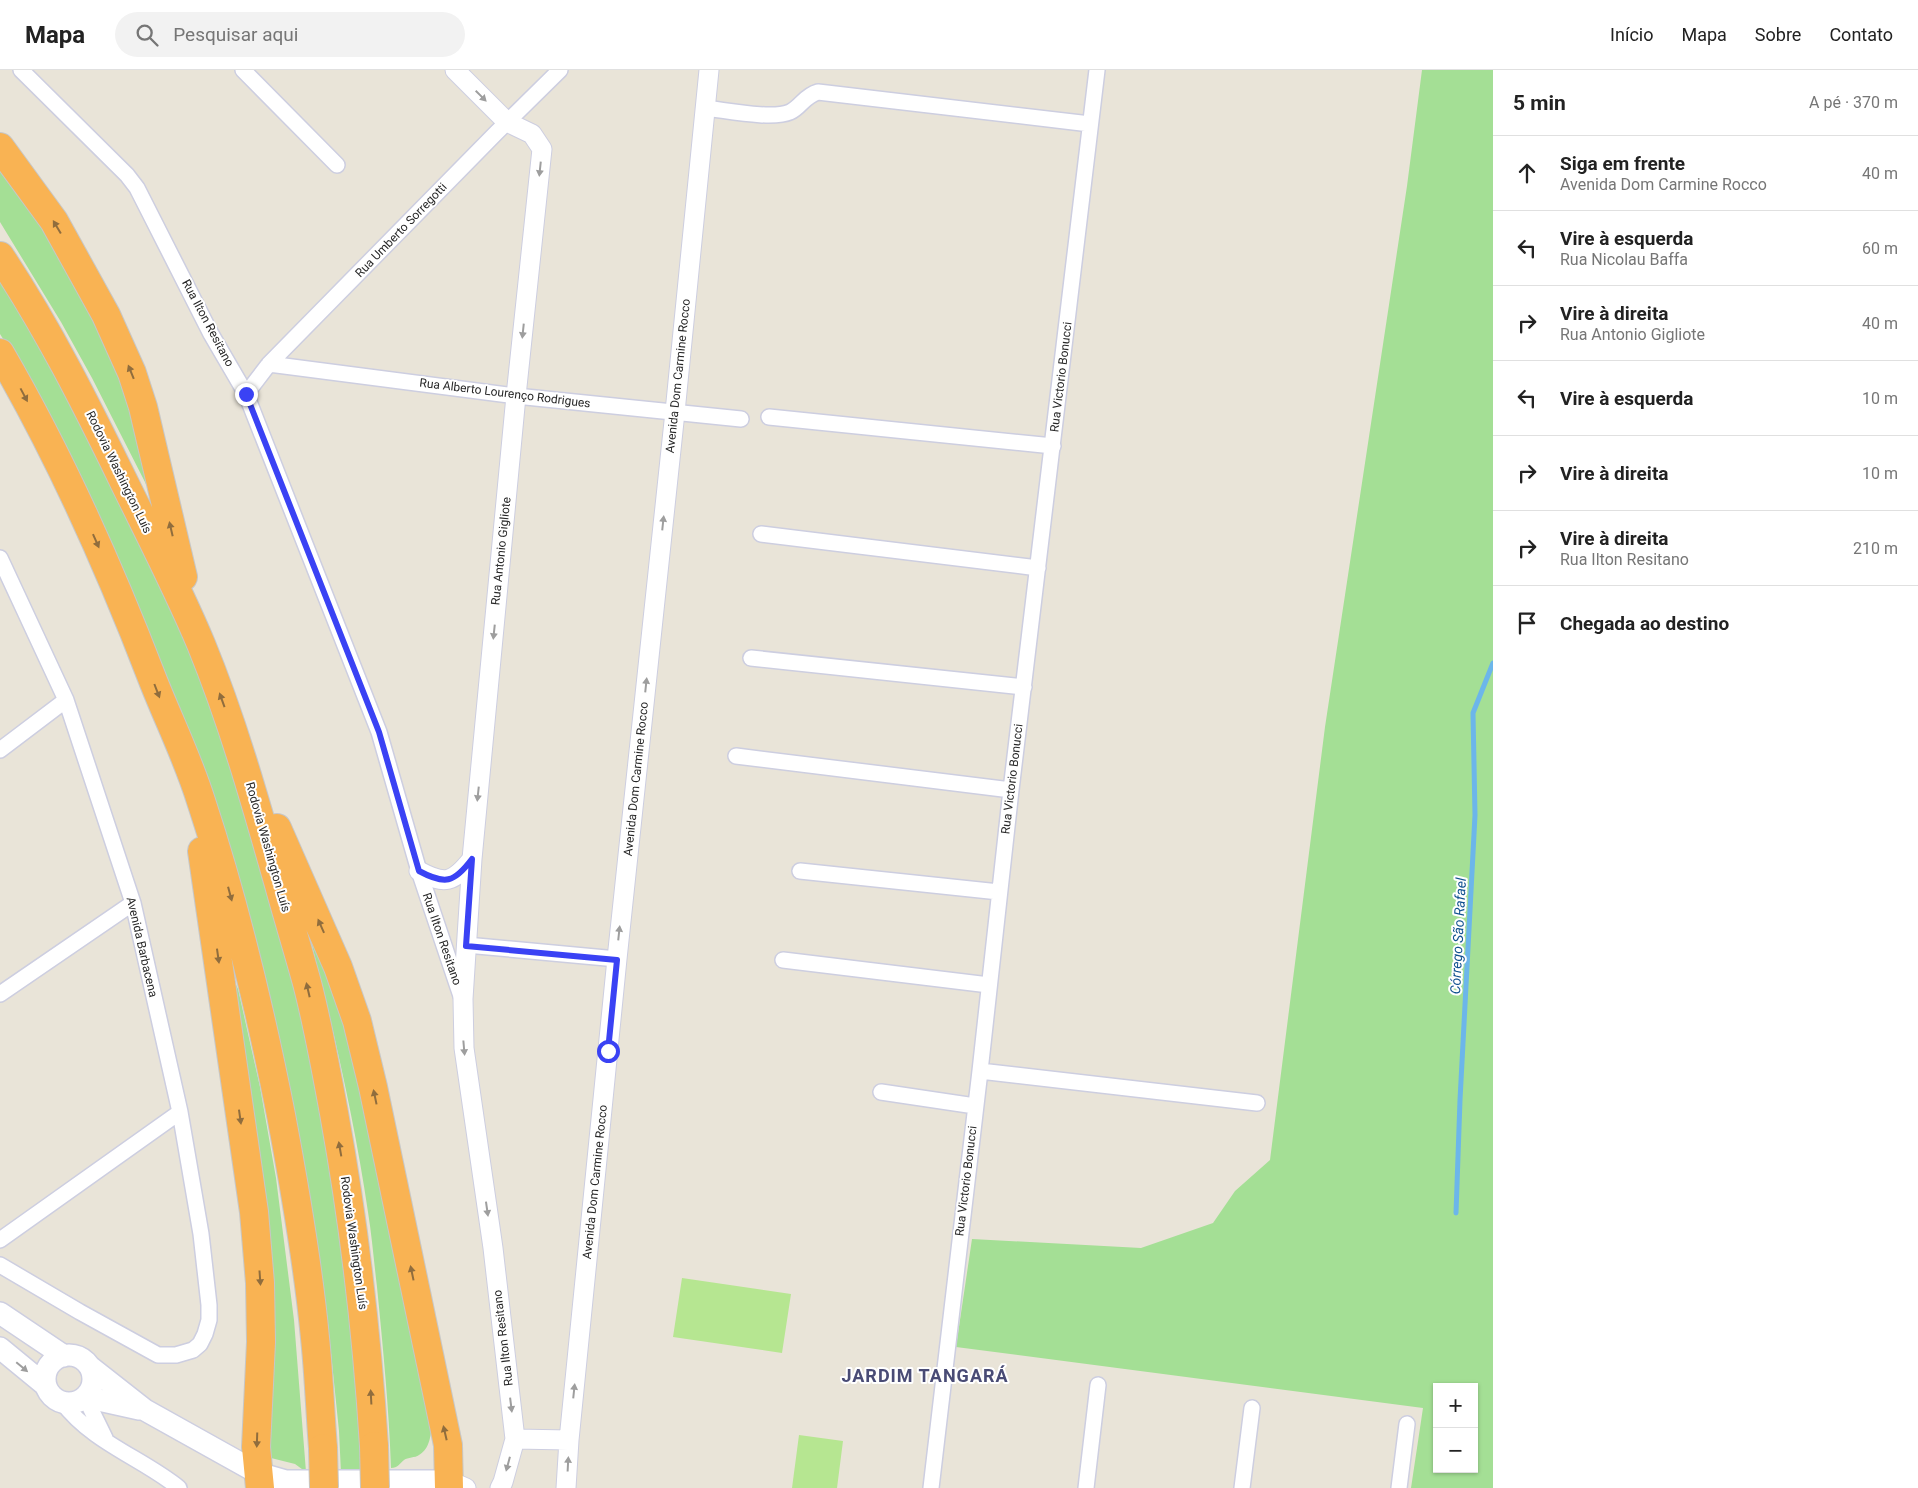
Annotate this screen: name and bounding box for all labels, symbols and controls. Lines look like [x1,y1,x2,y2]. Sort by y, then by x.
search box [115,12,465,57]
text: Mapa [25,21,85,49]
icon: search [133,21,161,49]
text: Pesquisar aqui [173,23,298,46]
text: Início [1610,24,1653,45]
text: Mapa [1681,24,1727,45]
text: Sobre [1755,24,1801,45]
text: Contato [1829,24,1893,45]
one-way arrow [475,90,487,102]
text: 5 min [1513,91,1566,115]
text: A pé · 370 m [1809,93,1898,112]
text: Siga em frente [1560,152,1685,175]
icon: ahead [1513,159,1541,187]
one-way arrow [536,161,544,177]
text: 40 m [1862,164,1898,183]
text: Avenida Dom Carmine Rocco [1560,175,1767,194]
street label: Rua Umberto Sorregotti [352,180,450,280]
one-way arrow [53,220,61,235]
text: Vire à esquerda [1560,227,1693,250]
icon: left [1513,234,1541,262]
text: 60 m [1862,239,1898,258]
text: Rua Nicolau Baffa [1560,250,1688,269]
street label: Rua Ilton Resitano [179,277,237,369]
street label: Avenida Dom Carmine Rocco [663,298,693,454]
text: Vire à direita [1560,302,1669,325]
icon: right [1513,309,1541,337]
text: 40 m [1862,314,1898,333]
street label: Rua Victorio Bonucci [1047,321,1075,433]
one-way arrow [519,323,527,339]
text: Rua Antonio Gigliote [1560,325,1705,344]
one-way arrow [127,364,135,379]
street label: Rua Alberto Lourenço Rodrigues [419,376,591,410]
route end [235,383,258,406]
icon: left [1513,384,1541,412]
text: Vire à esquerda [1560,387,1693,410]
one-way arrow [19,389,28,402]
text: 10 m [1862,389,1898,408]
street label: Rodovia Washington Luís [83,409,155,535]
icon: right [1513,459,1541,487]
text: Vire à direita [1560,462,1669,485]
text: 10 m [1862,464,1898,483]
street label: Rua Antonio Gigliote [488,496,514,606]
one-way arrow [659,515,667,531]
one-way arrow [167,520,175,536]
text: Vire à direita [1560,527,1669,550]
one-way arrow [92,534,100,548]
icon: right [1513,534,1541,562]
text: 210 m [1853,539,1898,558]
text: Rua Ilton Resitano [1560,550,1689,569]
icon: arrive [1513,609,1541,637]
text: Chegada ao destino [1560,612,1729,635]
one-way arrow [489,624,497,640]
one-way arrow [642,676,650,692]
one-way arrow [154,684,161,699]
one-way arrow [218,693,225,708]
street label: Avenida Dom Carmine Rocco [621,701,651,857]
street label: Rua Victorio Bonucci [998,723,1026,835]
street label: Rodovia Washington Luís [243,781,293,913]
one-way arrow [474,786,482,802]
water label: Córrego São Rafael [1447,877,1469,995]
one-way arrow [226,886,234,901]
street label: Rua Ilton Resitano [420,891,464,987]
street label: Avenida Barbacena [124,895,160,999]
one-way arrow [316,919,324,933]
one-way arrow [616,925,624,941]
one-way arrow [214,948,222,964]
one-way arrow [304,983,312,998]
one-way arrow [460,1040,468,1056]
route start [597,1040,620,1063]
one-way arrow [371,1090,379,1105]
street label: Avenida Dom Carmine Rocco [580,1104,610,1260]
one-way arrow [237,1109,245,1125]
street label: Rua Victorio Bonucci [952,1125,980,1237]
one-way arrow [336,1141,344,1157]
street label: Rodovia Washington Luís [338,1176,370,1310]
one-way arrow [483,1201,491,1217]
one-way arrow [408,1266,416,1281]
one-way arrow [256,1270,264,1286]
street label: Rua Ilton Resitano [490,1289,516,1387]
one-way arrow [16,1361,28,1372]
district label: JARDIM TANGARÁ [841,1365,1009,1386]
one-way arrow [570,1383,578,1399]
map controls [1433,1383,1478,1473]
button: + [1433,1383,1478,1428]
one-way arrow [367,1389,375,1405]
one-way arrow [507,1397,515,1413]
one-way arrow [441,1425,449,1440]
button: − [1433,1428,1478,1473]
one-way arrow [253,1433,261,1449]
one-way arrow [504,1456,512,1472]
one-way arrow [564,1456,572,1472]

